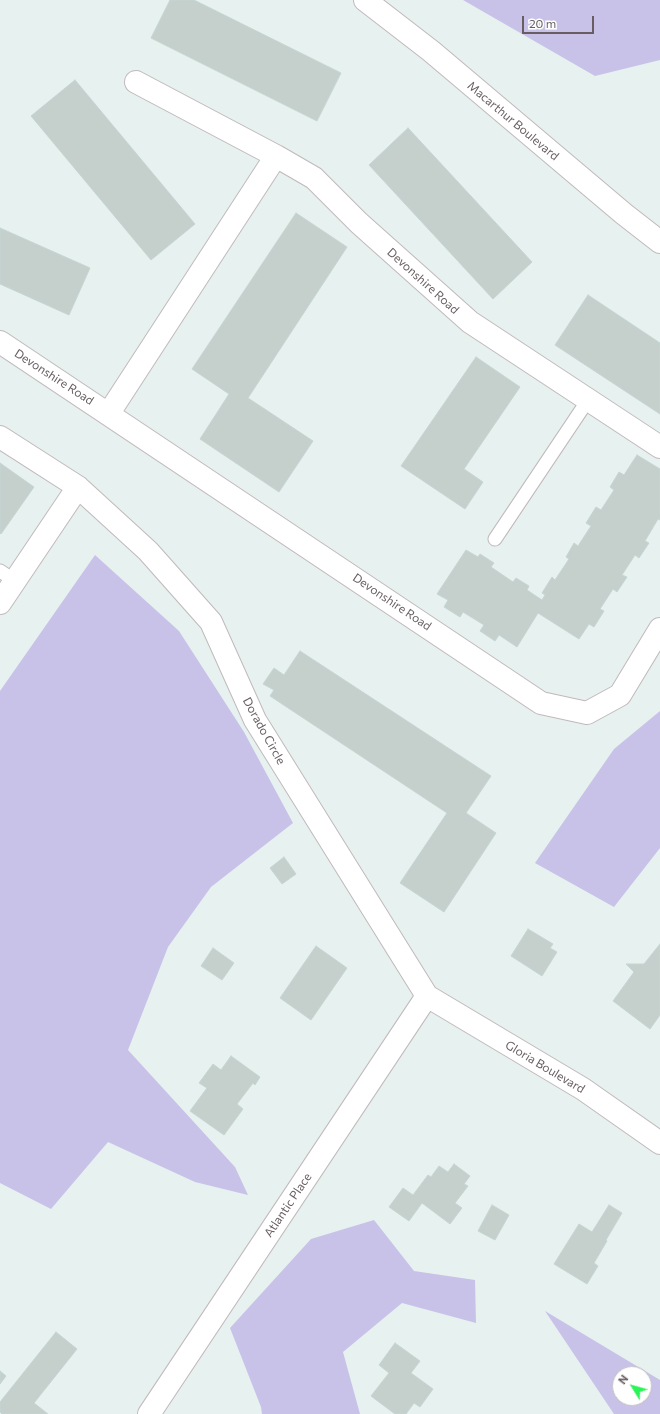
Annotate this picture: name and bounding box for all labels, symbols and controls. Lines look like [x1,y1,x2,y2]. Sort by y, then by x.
scale bar [524,8,596,34]
text: 20 m [529,16,556,30]
street label: Macarthur Boulevard [464,79,562,163]
street label: Devonshire Road [384,245,462,317]
street label: Devonshire Road [12,346,96,408]
street label: Devonshire Road [350,570,434,634]
street label: Dorado Circle [240,695,288,767]
street label: Gloria Boulevard [503,1038,587,1096]
street label: Atlantic Place [261,1170,315,1240]
north arrow [612,1366,652,1406]
text: N [615,1372,630,1386]

